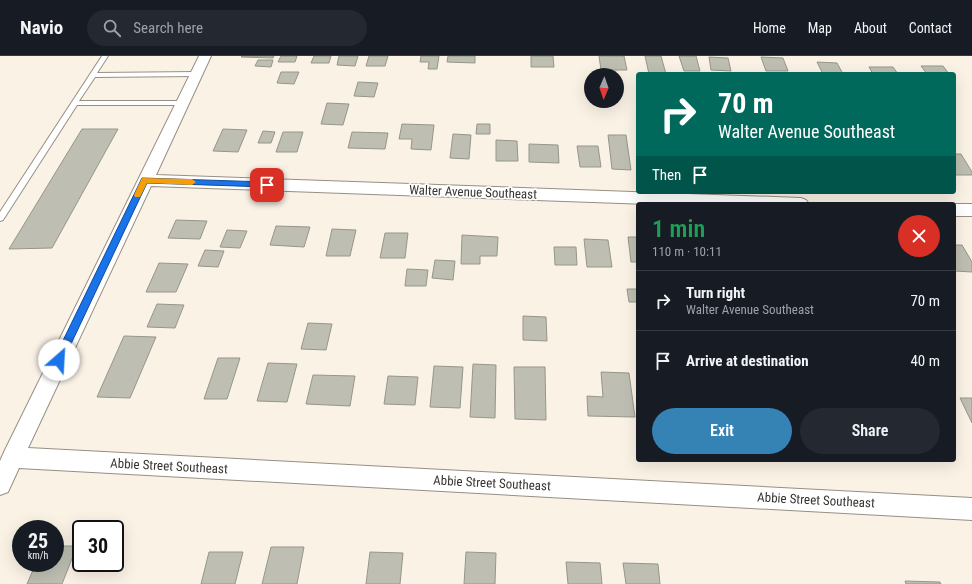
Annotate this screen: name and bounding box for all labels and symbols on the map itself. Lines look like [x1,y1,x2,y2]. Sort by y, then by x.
north arrow [584,68,624,108]
pin [250,168,284,202]
street label: Walter Avenue Southeast [409,182,537,202]
position arrow [38,339,80,381]
street label: Abbie Street Southeast [110,455,228,477]
street label: Abbie Street Southeast [433,472,551,494]
street label: Abbie Street Southeast [757,489,875,511]
speed limit sign: 30 [72,520,124,572]

